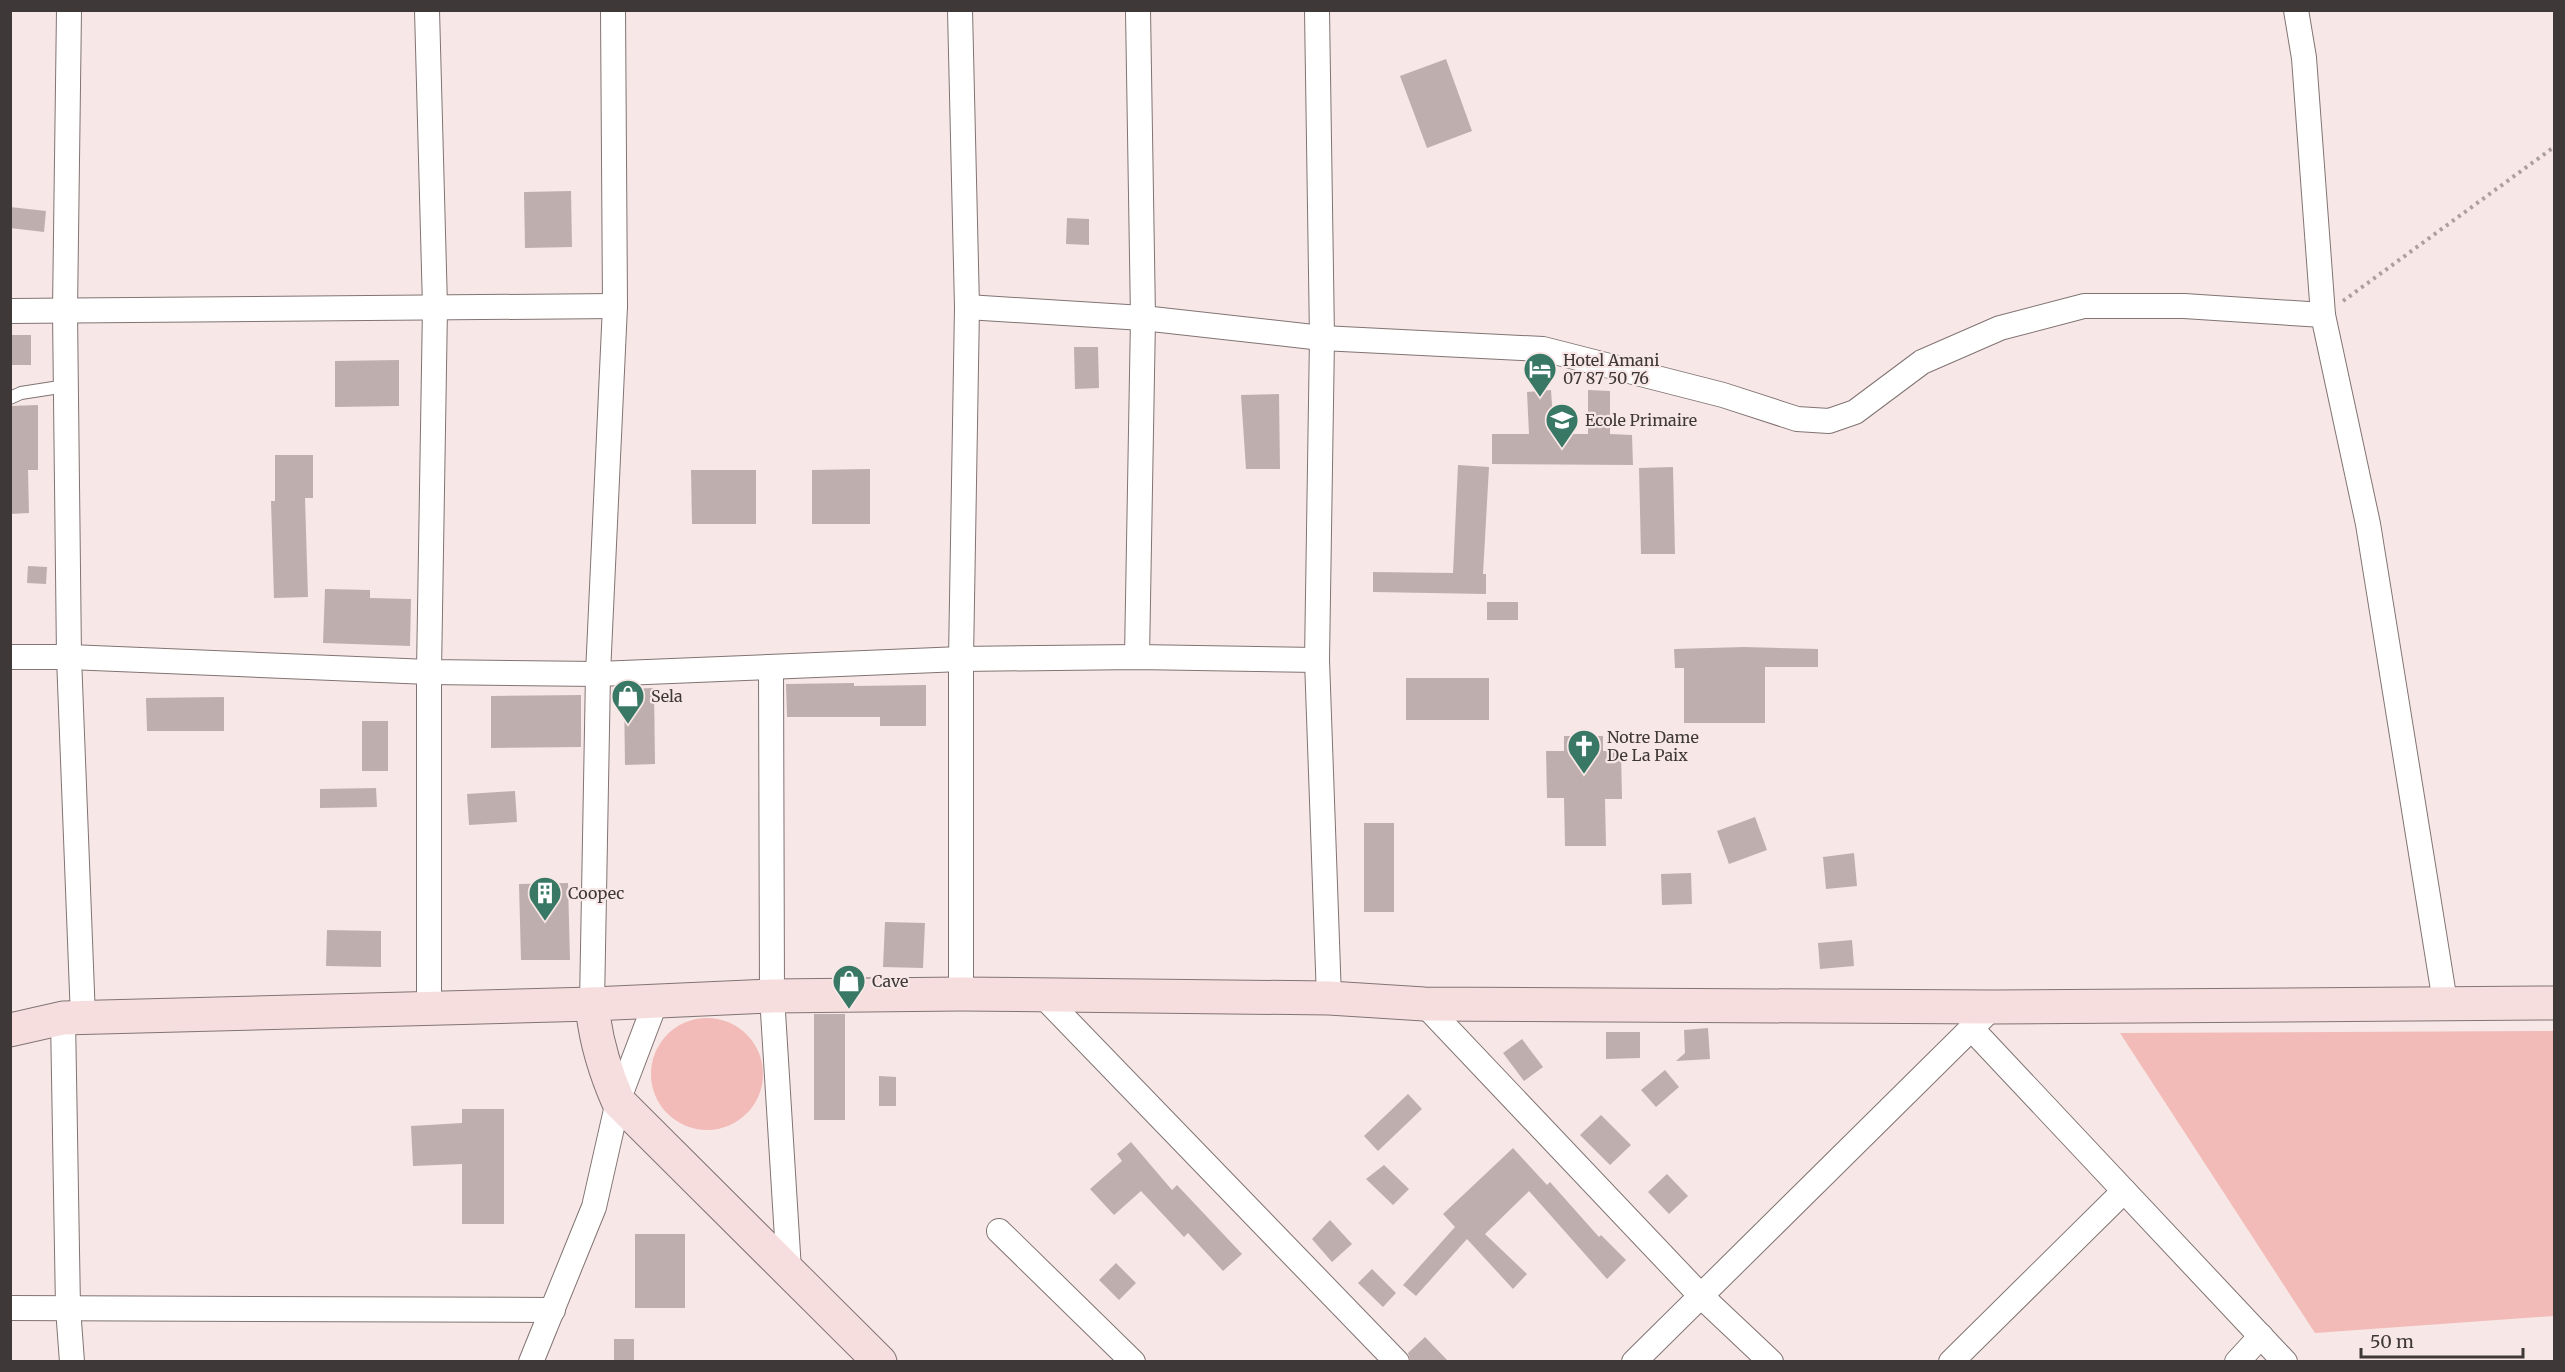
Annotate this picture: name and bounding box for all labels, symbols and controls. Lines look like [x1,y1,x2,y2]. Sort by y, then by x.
place label: Hotel Amani 07 87 50 76 [1563,350,1659,388]
hotel icon: Hotel Amani 07 87 50 76 [1522,351,1558,398]
school or university icon: Ecole Primaire [1544,402,1580,449]
place label: Ecole Primaire [1585,410,1697,430]
shop icon: Sela [610,678,646,725]
place label: Sela [651,686,683,706]
place label: Notre Dame De La Paix [1607,727,1699,765]
church icon: Notre Dame De La Paix [1566,728,1602,775]
building icon: Coopec [527,875,563,922]
place label: Coopec [568,883,624,903]
shop icon: Cave [831,963,867,1010]
place label: Cave [872,971,908,991]
scale bar [2361,1321,2523,1359]
text: 50 m [2370,1330,2414,1353]

